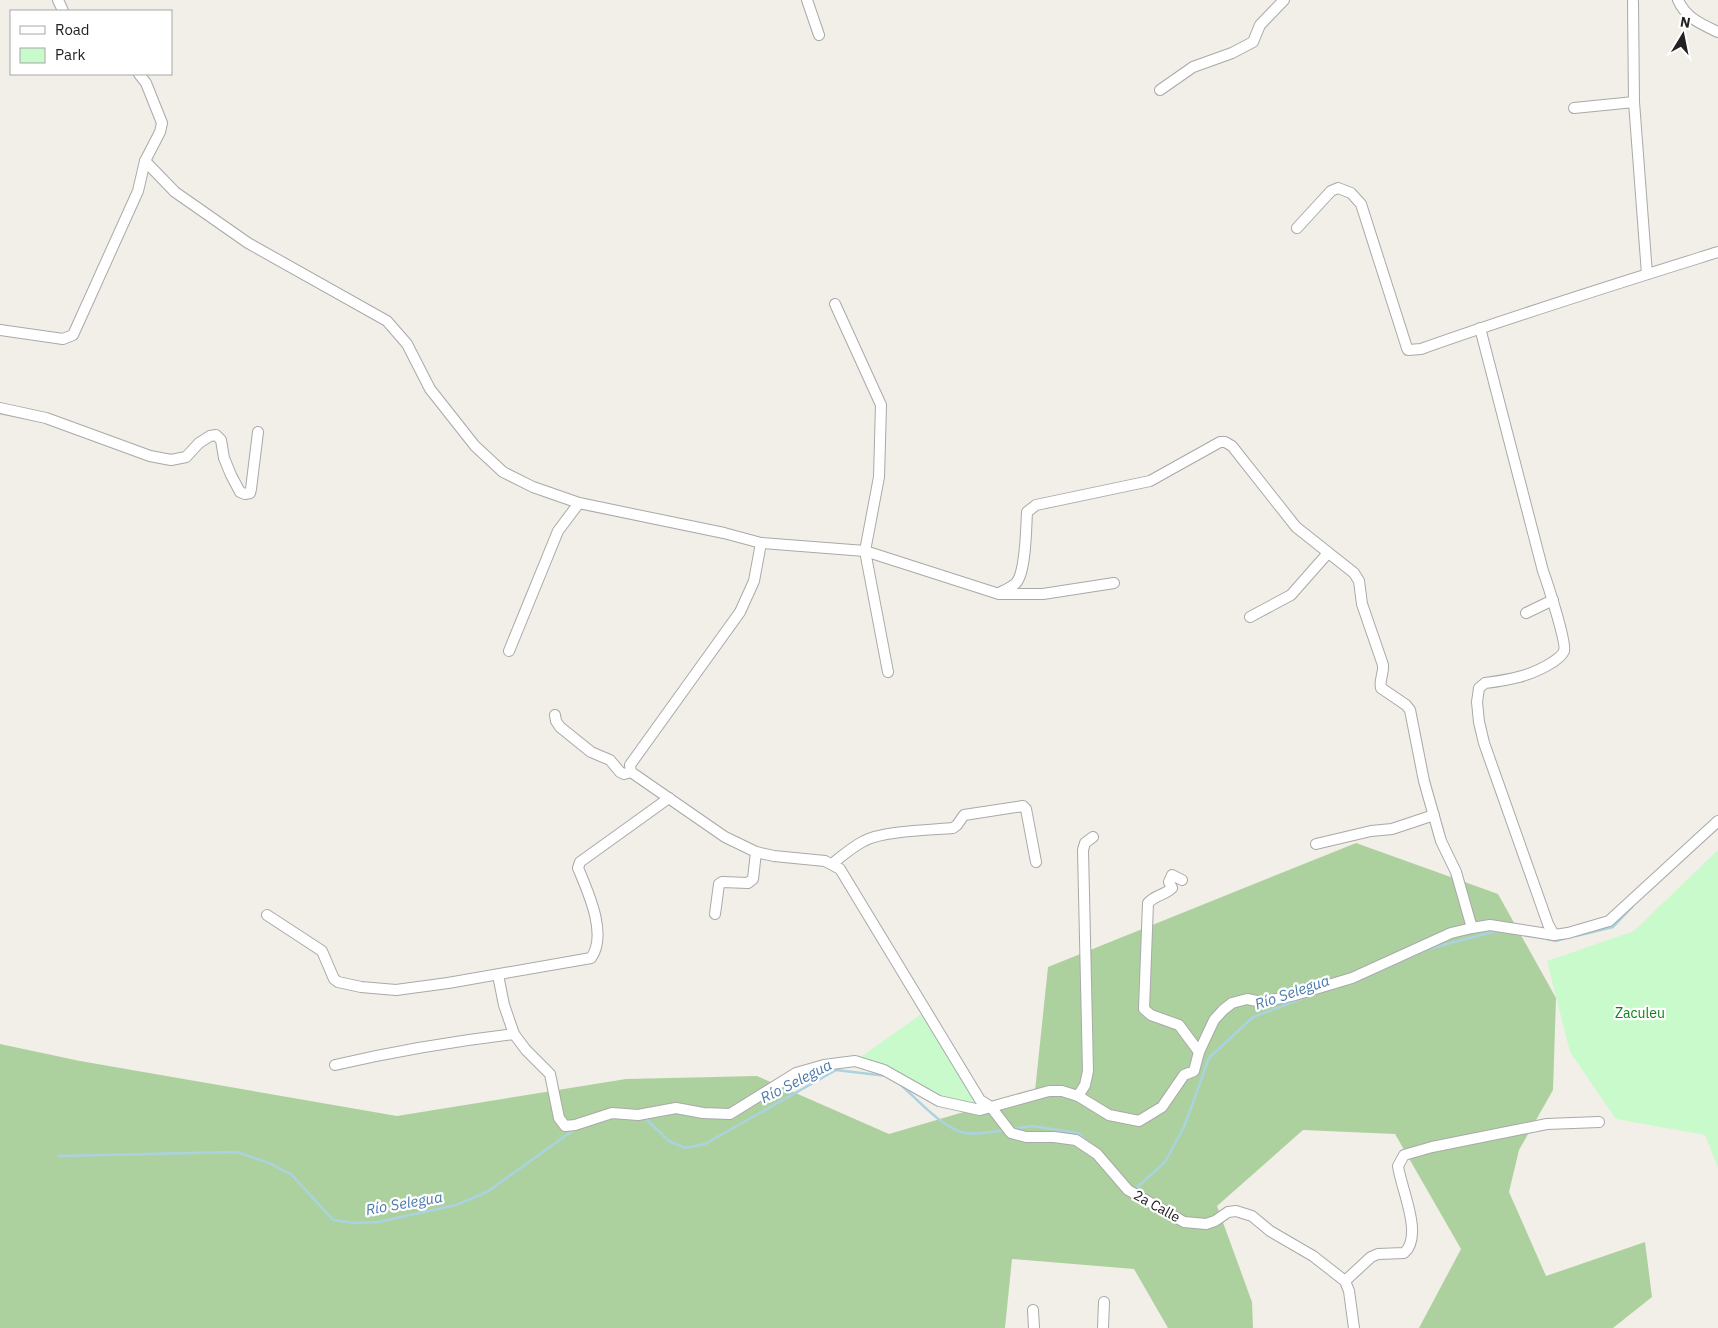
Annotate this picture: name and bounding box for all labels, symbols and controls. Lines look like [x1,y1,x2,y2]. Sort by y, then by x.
legend [10,10,172,75]
north arrow [1658,10,1708,60]
text: N [1679,12,1692,32]
text: Road [55,20,90,39]
text: Park [55,45,85,64]
water label: Río Selegua [1252,970,1332,1014]
park label: Zaculeu [1615,1004,1665,1022]
water label: Río Selegua [757,1055,835,1107]
street label: 2a Calle [1131,1186,1184,1226]
water label: Río Selegua [364,1187,444,1219]

